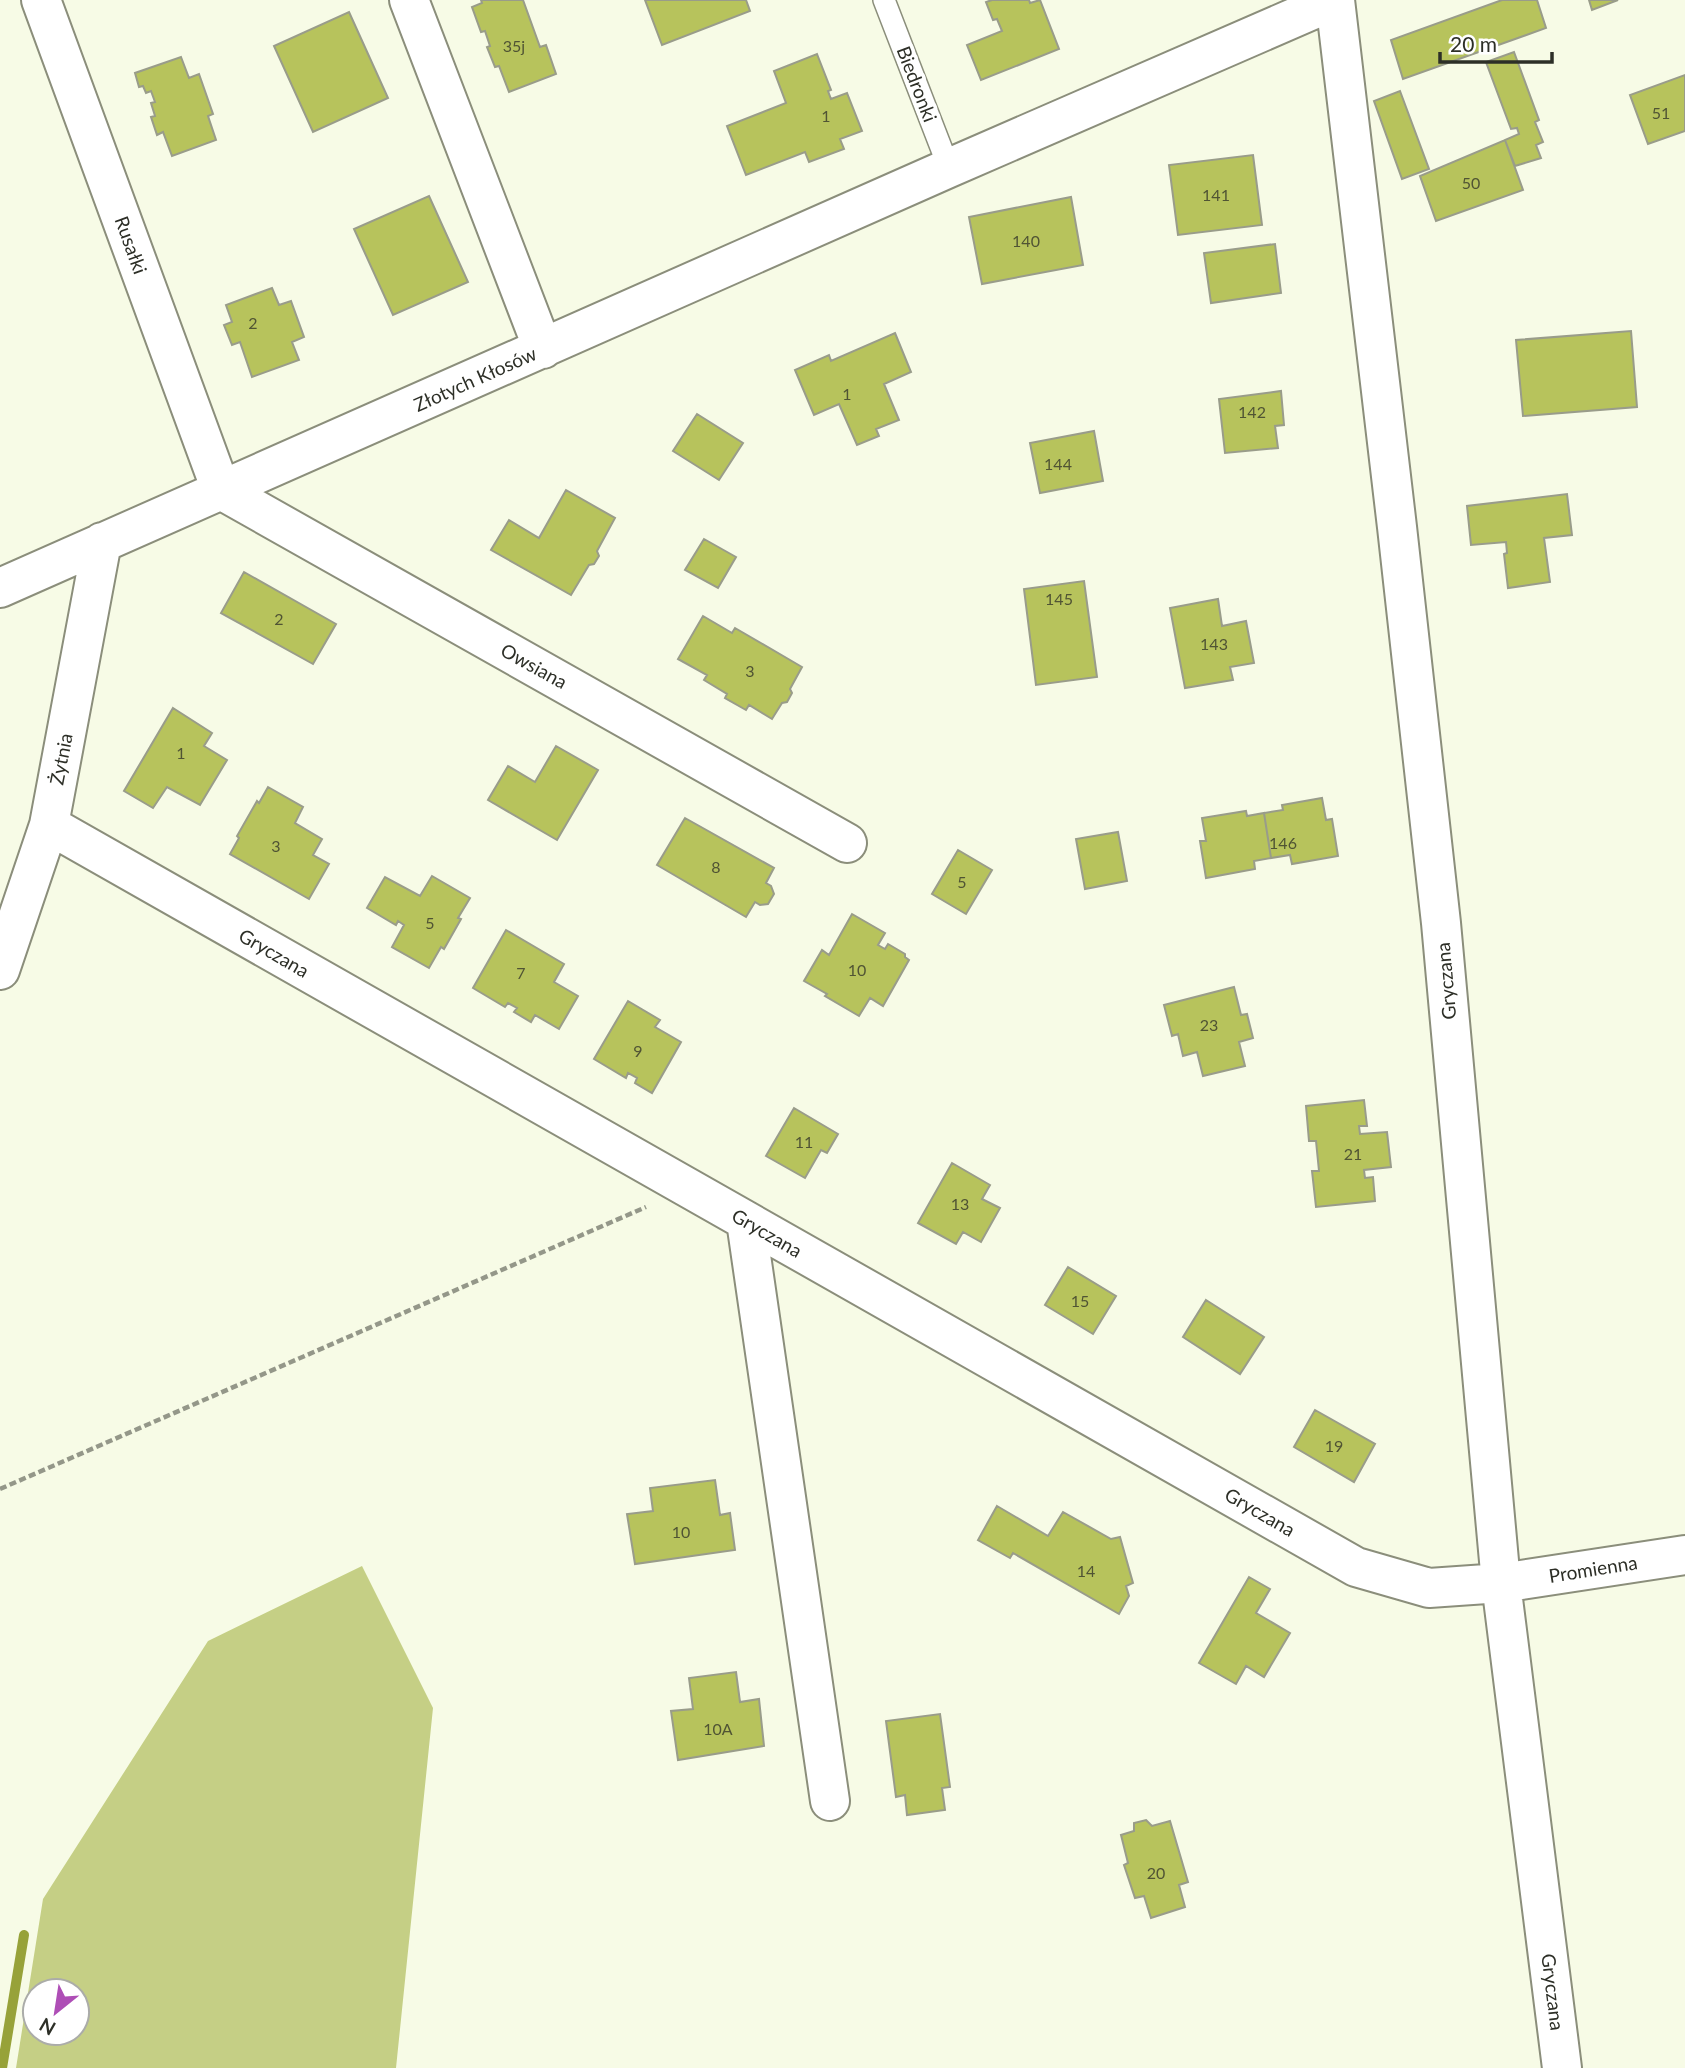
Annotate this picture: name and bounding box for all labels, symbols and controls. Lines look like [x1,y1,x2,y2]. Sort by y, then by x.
scale bar [1440,21,1552,65]
text: 20 m [1450,31,1497,56]
house number: 35j [503,36,525,55]
street label: Biedronki [892,43,942,125]
house number: 51 [1652,103,1670,122]
house number: 1 [821,106,831,125]
house number: 50 [1462,173,1480,192]
house number: 141 [1202,185,1230,204]
street label: Rusałki [110,213,153,277]
house number: 140 [1012,231,1040,250]
house number: 2 [248,313,258,332]
street label: Złotych Kłosów [410,341,540,416]
house number: 1 [842,384,852,403]
house number: 142 [1238,402,1266,421]
house number: 144 [1044,454,1072,473]
house number: 145 [1045,589,1073,608]
house number: 2 [274,609,284,628]
house number: 143 [1200,634,1228,653]
street label: Owsiana [497,638,571,693]
house number: 3 [745,661,755,680]
street label: Żytnia [44,731,77,787]
house number: 1 [176,743,186,762]
house number: 146 [1269,833,1297,852]
house number: 3 [271,836,281,855]
house number: 8 [711,857,721,876]
house number: 5 [957,872,967,891]
house number: 5 [425,913,435,932]
street label: Gryczana [235,923,313,982]
street label: Gryczana [1431,942,1460,1021]
house number: 10 [848,960,866,979]
house number: 7 [516,963,526,982]
house number: 23 [1200,1015,1218,1034]
house number: 9 [633,1041,643,1060]
house number: 11 [795,1132,813,1151]
house number: 21 [1344,1144,1362,1163]
house number: 13 [951,1194,969,1213]
street label: Gryczana [728,1203,806,1262]
house number: 15 [1071,1291,1089,1310]
house number: 19 [1325,1436,1343,1455]
street label: Gryczana [1221,1482,1299,1541]
house number: 10 [672,1522,690,1541]
street label: Promienna [1547,1550,1639,1587]
house number: 14 [1077,1561,1095,1580]
house number: 10A [703,1719,733,1738]
house number: 20 [1147,1863,1165,1882]
street label: Gryczana [1537,1952,1570,2032]
north arrow [21,1977,91,2047]
text: N [35,2014,59,2041]

